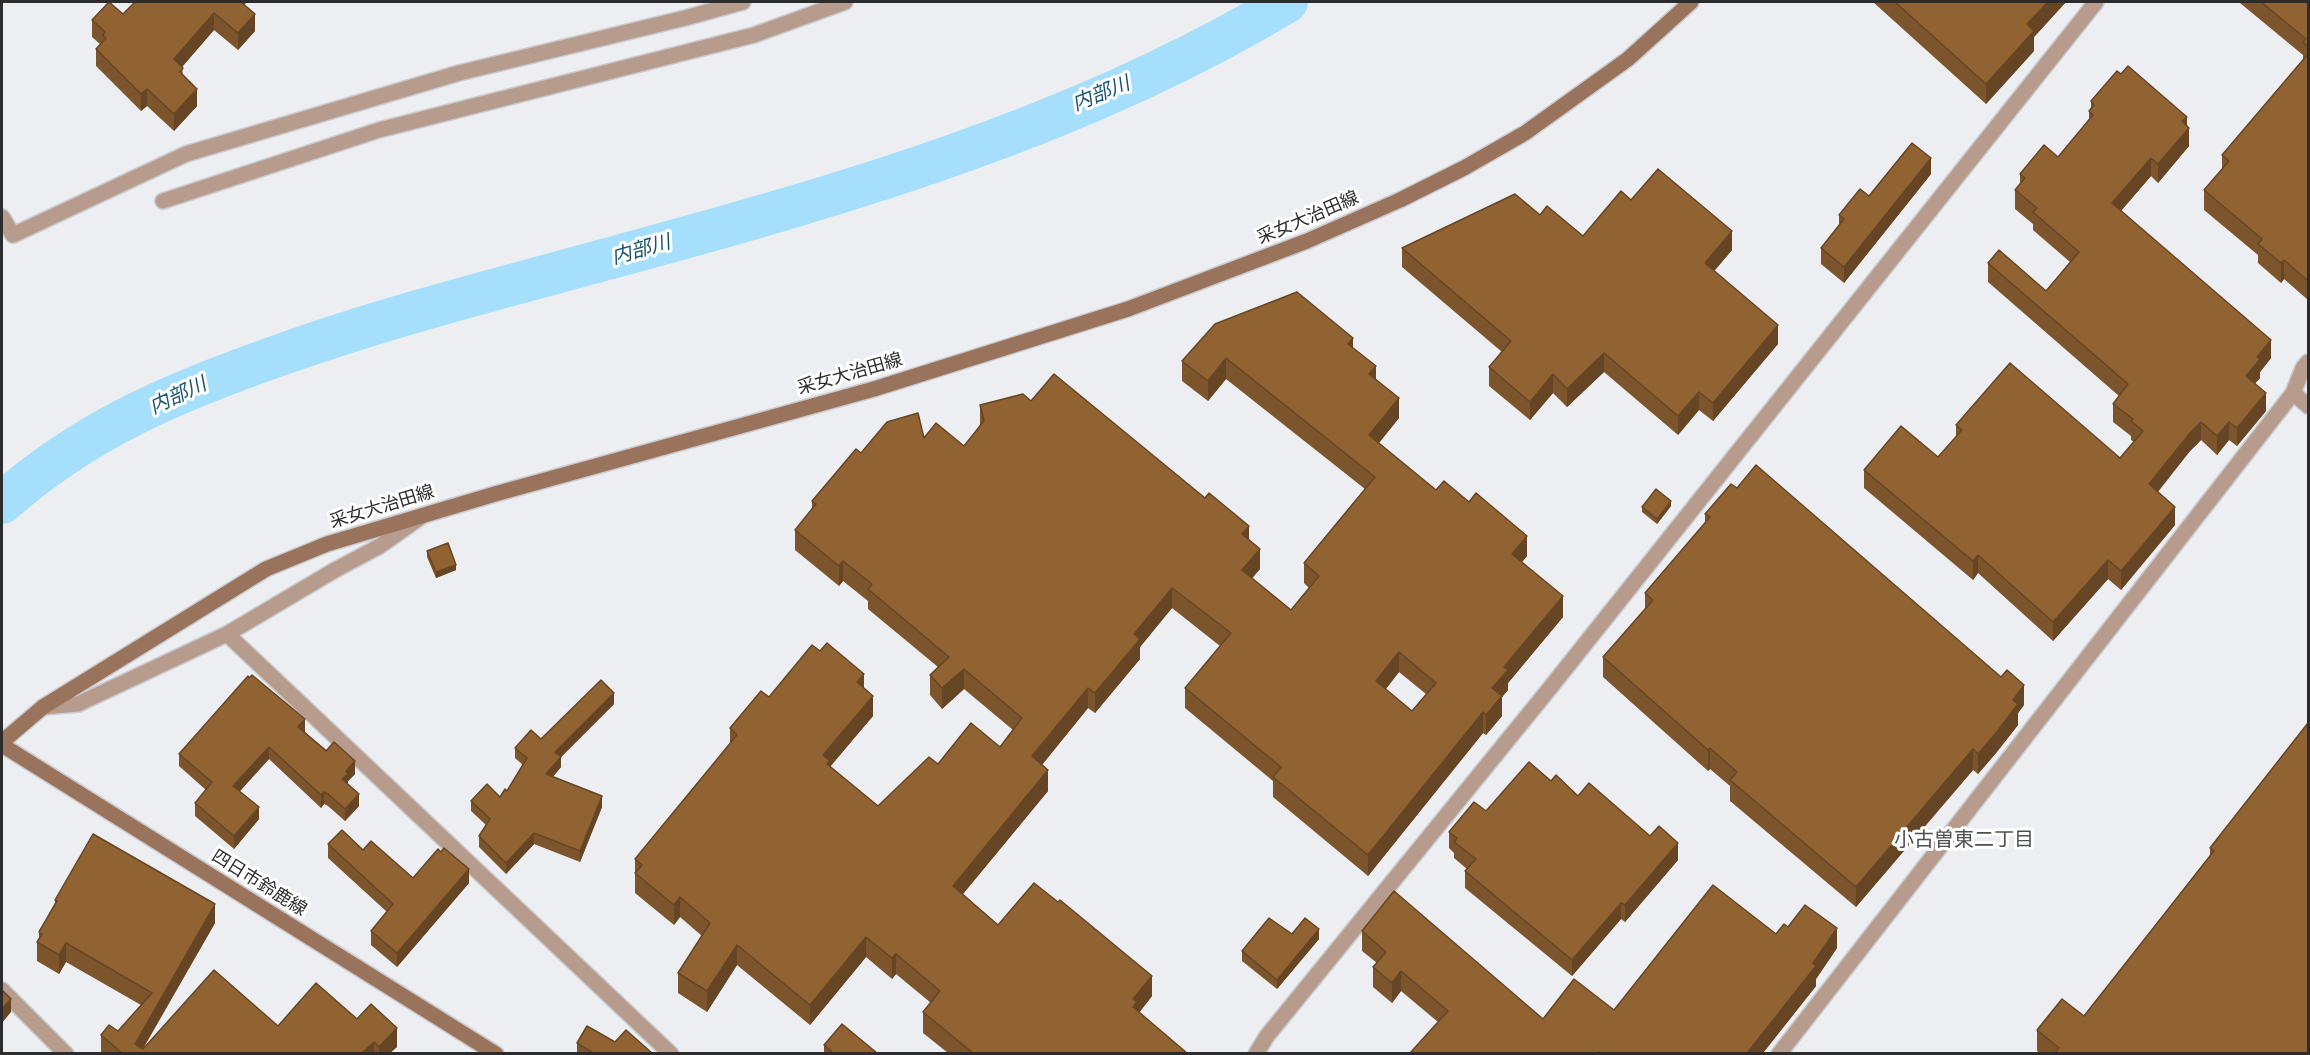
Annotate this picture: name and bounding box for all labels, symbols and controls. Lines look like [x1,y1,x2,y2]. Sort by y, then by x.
water label: 内部川 [1069,72,1133,116]
street label: 采女大治田線 [1254,187,1362,249]
water label: 内部川 [609,230,673,270]
street label: 采女大治田線 [795,349,905,399]
water label: 内部川 [146,372,210,420]
street label: 采女大治田線 [327,481,437,533]
district label: 小古曽東二丁目 [1894,828,2034,852]
street label: 四日市鈴鹿線 [207,845,311,921]

